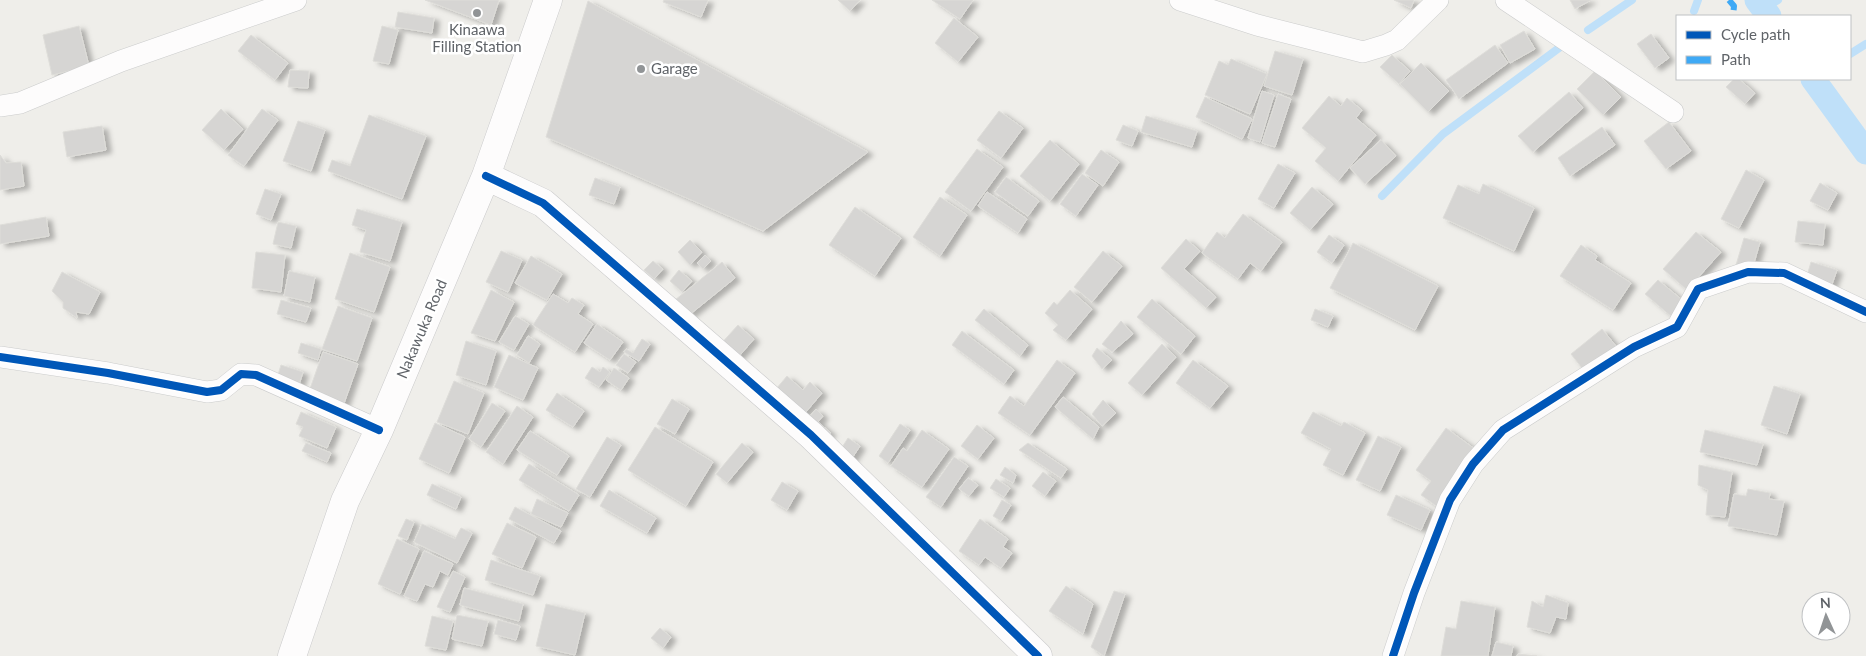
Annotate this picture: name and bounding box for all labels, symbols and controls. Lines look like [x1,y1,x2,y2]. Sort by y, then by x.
marker: Kinaawa Filling Station [471,7,483,19]
legend [1676,15,1851,80]
place label: Kinaawa Filling Station [432,20,522,55]
text: Cycle path [1721,25,1790,43]
text: Path [1721,50,1751,68]
place label: Garage [651,59,698,77]
marker: Garage [635,63,647,75]
street label: Nakawuka Road [392,276,450,381]
north arrow [1801,591,1851,641]
text: N [1819,594,1831,611]

